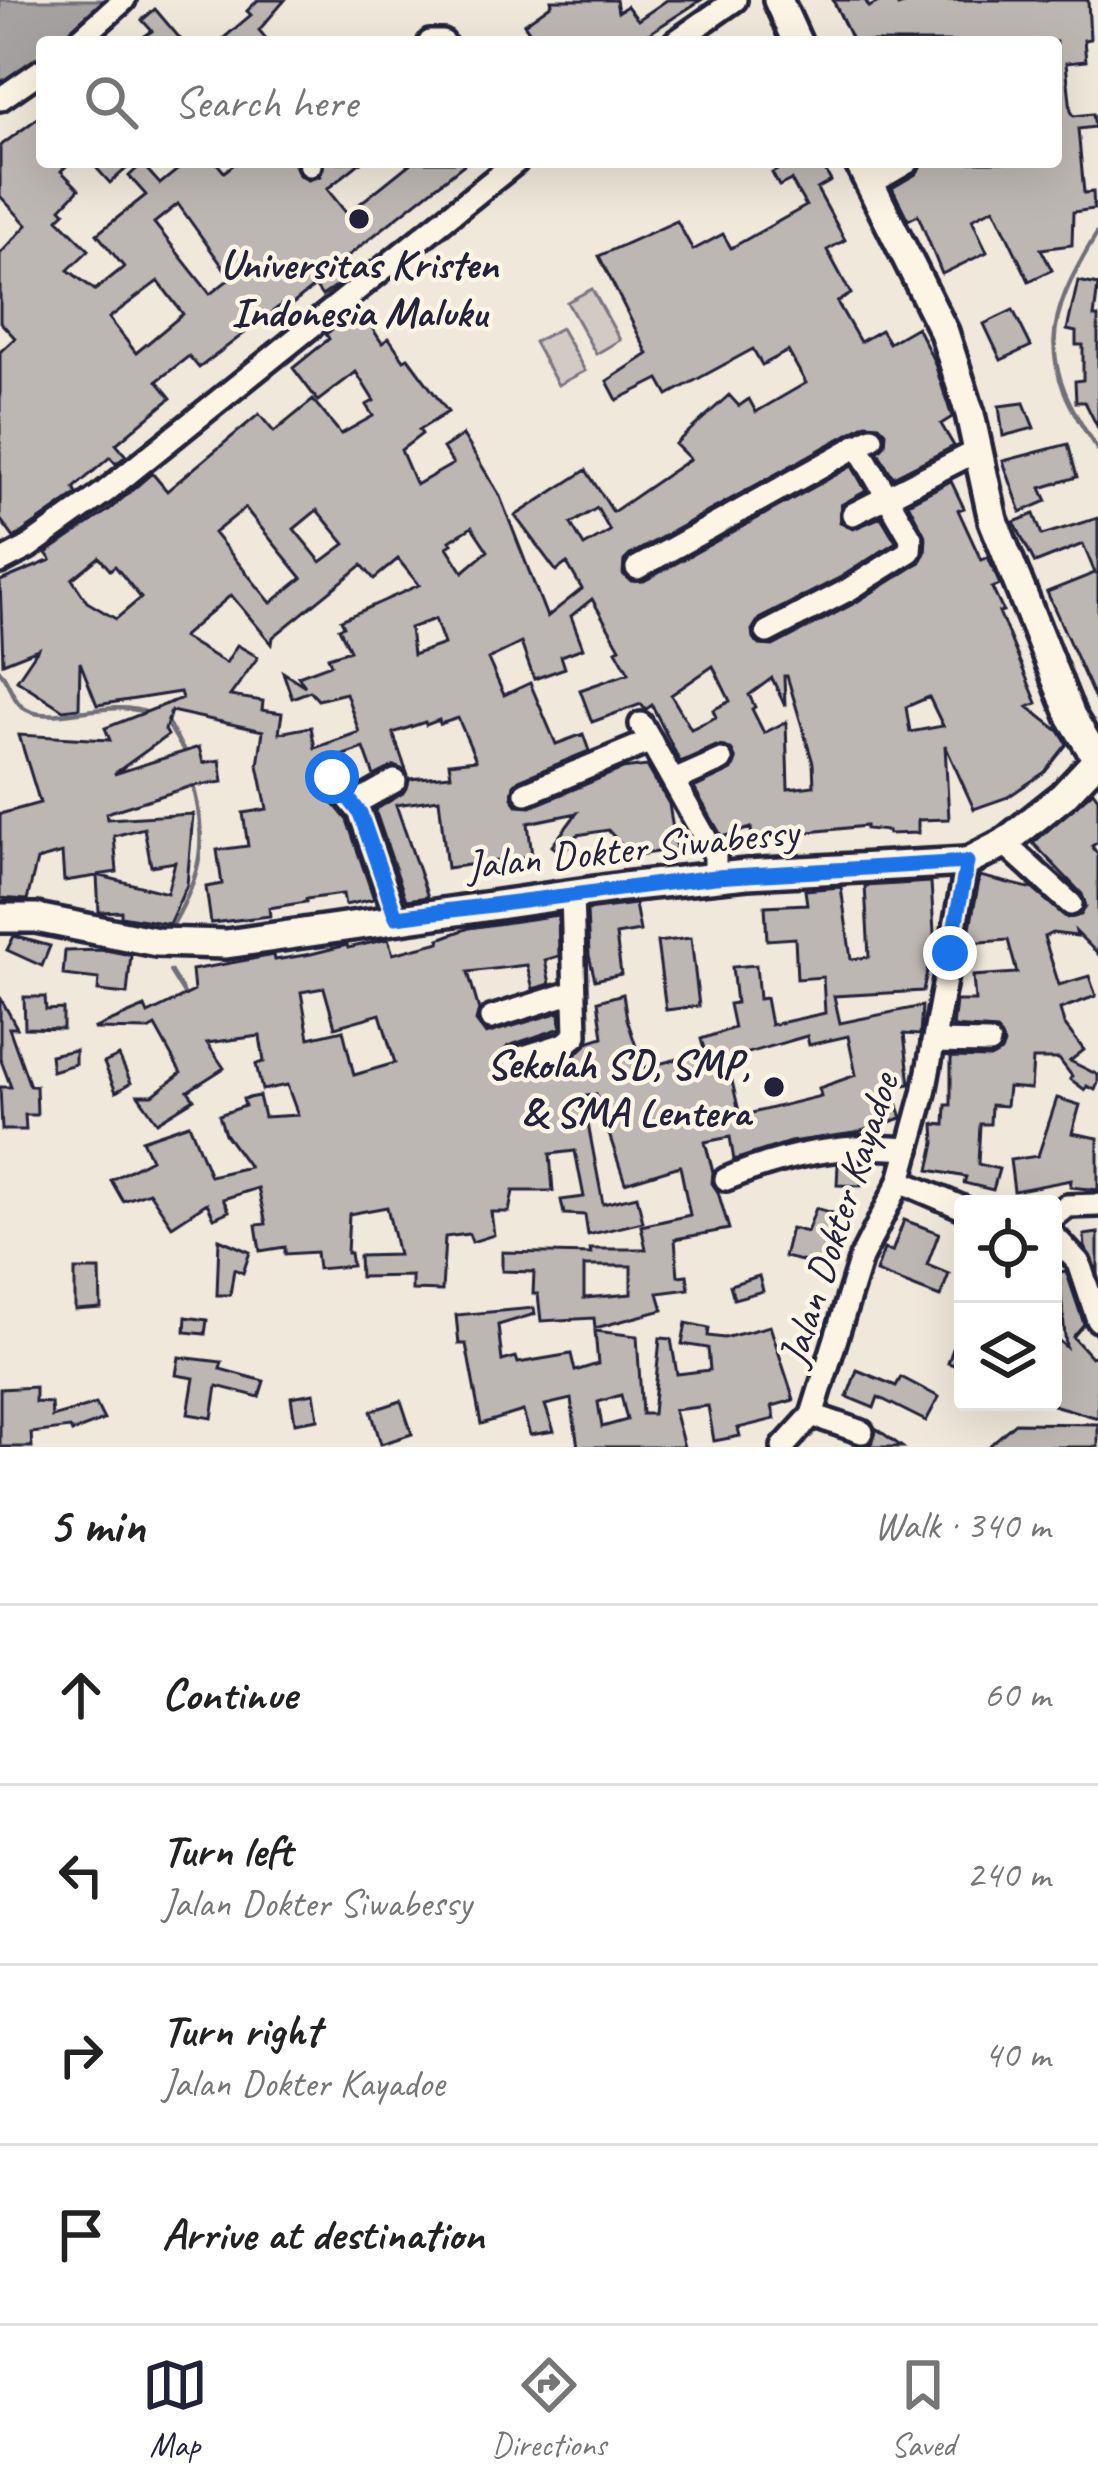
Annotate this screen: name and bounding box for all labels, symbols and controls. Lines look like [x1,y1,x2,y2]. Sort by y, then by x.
search box [36,36,1062,168]
icon: search [78,69,144,135]
text: Search here [174,74,357,131]
marker: Universitas Kristen Indonesia Maluku [346,206,372,232]
place label: Universitas Kristen Indonesia Maluku [220,238,500,339]
route start [305,750,359,804]
street label: Jalan Dokter Siwabessy [462,804,804,892]
route end [923,926,977,980]
place label: Sekolah SD, SMP, & SMA Lentera [487,1038,753,1139]
street label: Jalan Dokter Kayadoe [766,1064,911,1374]
marker: Sekolah SD, SMP, & SMA Lentera [761,1074,787,1100]
map controls [954,1195,1062,1411]
button: locate [954,1195,1062,1303]
button: layers [954,1303,1062,1411]
text: 5 min [48,1493,145,1557]
text: Walk · 340 m [874,1501,1050,1550]
icon: ahead [48,1662,114,1728]
text: Continue [162,1666,296,1723]
text: 60 m [984,1670,1050,1719]
text: Turn left [162,1822,292,1879]
icon: left [48,1842,114,1908]
text: 240 m [966,1850,1050,1899]
text: Jalan Dokter Siwabessy [162,1879,471,1928]
text: Turn right [162,2002,320,2059]
icon: right [48,2022,114,2088]
text: 40 m [984,2030,1050,2079]
text: Jalan Dokter Kayadoe [162,2059,444,2108]
icon: arrive [48,2202,114,2268]
text: Arrive at destination [162,2206,484,2263]
tab: Map [142,2352,208,2466]
tab: Directions [492,2352,606,2466]
tab: Saved [890,2352,956,2466]

